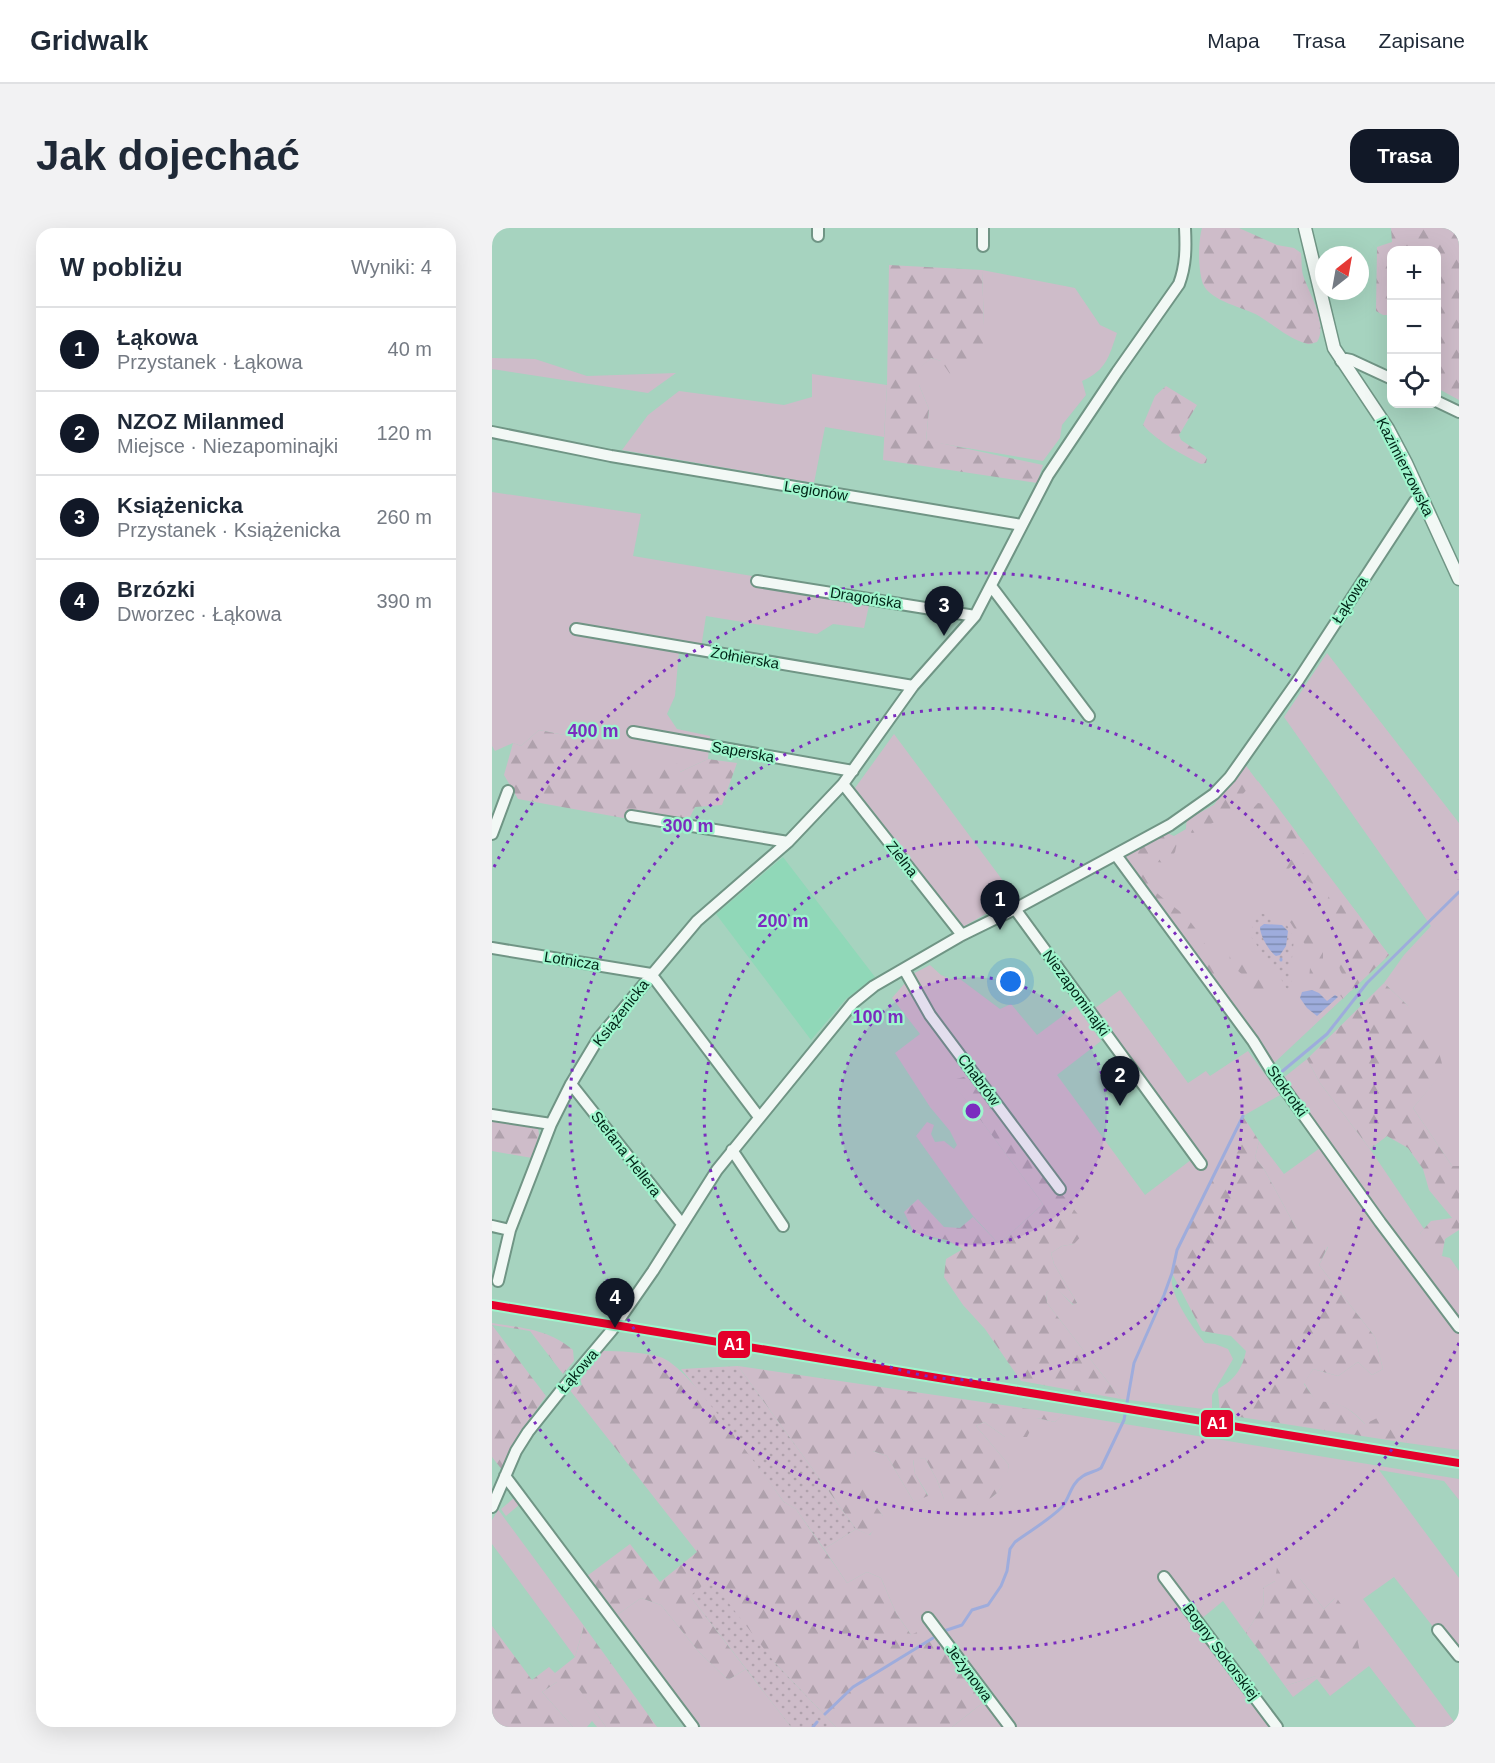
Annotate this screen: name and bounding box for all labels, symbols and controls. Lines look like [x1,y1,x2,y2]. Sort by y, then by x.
text: Gridwalk [30,25,148,56]
text: Mapa [1207,29,1260,52]
text: Trasa [1293,29,1346,52]
text: Zapisane [1379,29,1465,52]
button: Trasa [1350,129,1459,183]
text: Jak dojechać [36,132,300,179]
north arrow [1315,246,1369,300]
map controls [1387,246,1441,408]
button: + [1387,246,1441,300]
text: W pobliżu [60,252,183,282]
text: Wyniki: 4 [351,256,432,278]
button: − [1387,300,1441,354]
text: Łąkowa [117,325,198,350]
text: 1 [74,338,85,360]
text: 40 m [388,338,432,360]
text: Przystanek · Łąkowa [117,351,303,373]
button: locate [1387,354,1441,408]
text: NZOZ Milanmed [117,409,284,434]
street label: Kazimierzowska [1373,415,1438,519]
text: 2 [74,422,85,444]
text: 120 m [376,422,432,444]
text: Miejsce · Niezapominajki [117,435,338,457]
street label: Legionów [783,477,849,504]
text: Książenicka [117,493,243,518]
text: 3 [74,506,85,528]
text: 260 m [376,506,432,528]
text: Przystanek · Książenicka [117,519,340,541]
street label: Łąkowa [1328,573,1371,626]
text: Brzózki [117,577,195,602]
street label: Dragońska [829,583,904,612]
pin: 3 [924,586,964,636]
text: 4 [74,590,85,612]
text: 390 m [376,590,432,612]
text: Dworzec · Łąkowa [117,603,282,625]
street label: Żołnierska [710,643,781,672]
text: 400 m [567,721,619,741]
street label: Saperska [710,738,776,765]
text: 300 m [662,816,714,836]
street label: Zielna [883,837,922,881]
pin: 1 [980,880,1020,930]
text: 200 m [757,911,809,931]
street label: Niezapominajki [1040,947,1113,1039]
street label: Lotnicza [543,948,602,973]
your location [996,967,1025,996]
street label: Książenicka [589,975,652,1049]
text: 100 m [852,1007,904,1027]
street label: Chabrów [955,1051,1004,1109]
pin: 2 [1100,1056,1140,1106]
street label: Stokrotki [1264,1062,1311,1119]
centre of rings [963,1101,983,1121]
street label: Stefana Hellera [588,1108,665,1200]
pin: 4 [596,1278,634,1328]
line badge: A1 [717,1330,751,1359]
text: A1 [724,1336,744,1353]
street label: Łąkowa [554,1345,601,1396]
line badge: A1 [1200,1409,1234,1438]
text: A1 [1207,1415,1227,1432]
street label: Bogny Sokorskiej [1180,1600,1263,1703]
street label: Jeżynowa [943,1641,997,1705]

